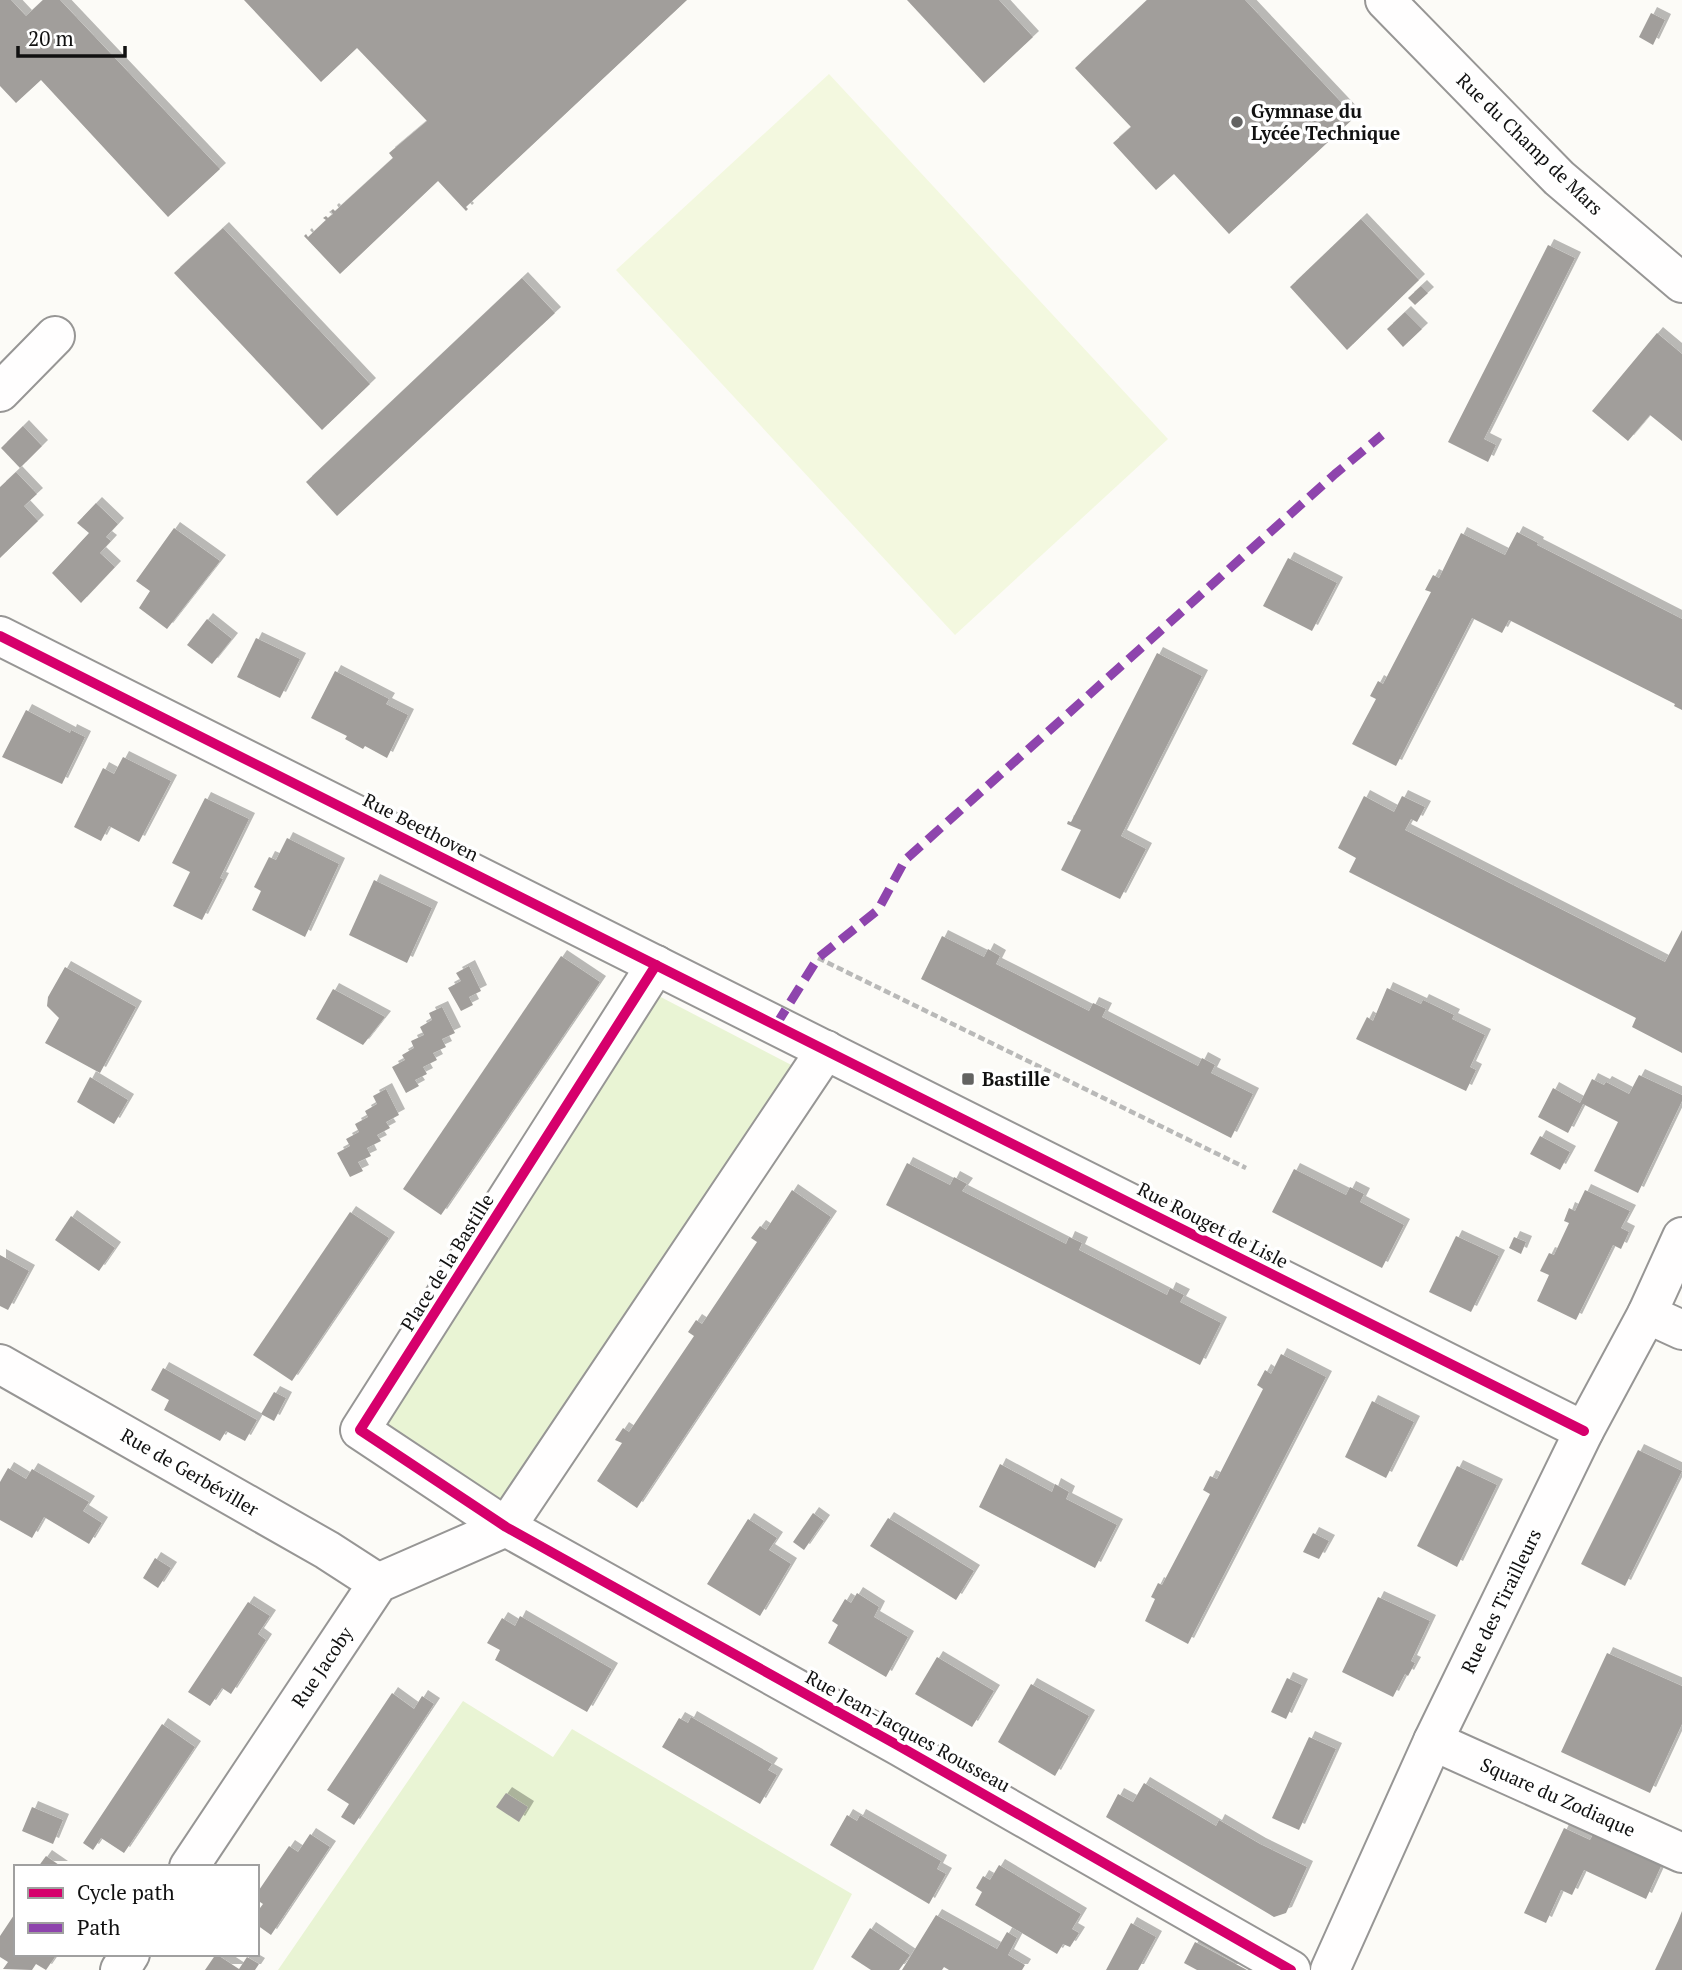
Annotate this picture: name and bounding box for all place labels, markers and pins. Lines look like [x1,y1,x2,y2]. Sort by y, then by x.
place label: Gymnase du Lycée Technique [1251,98,1400,145]
marker: Gymnase du Lycée Technique [1229,114,1245,130]
place label: Bastille [982,1066,1050,1091]
marker: Bastille [960,1071,976,1087]

